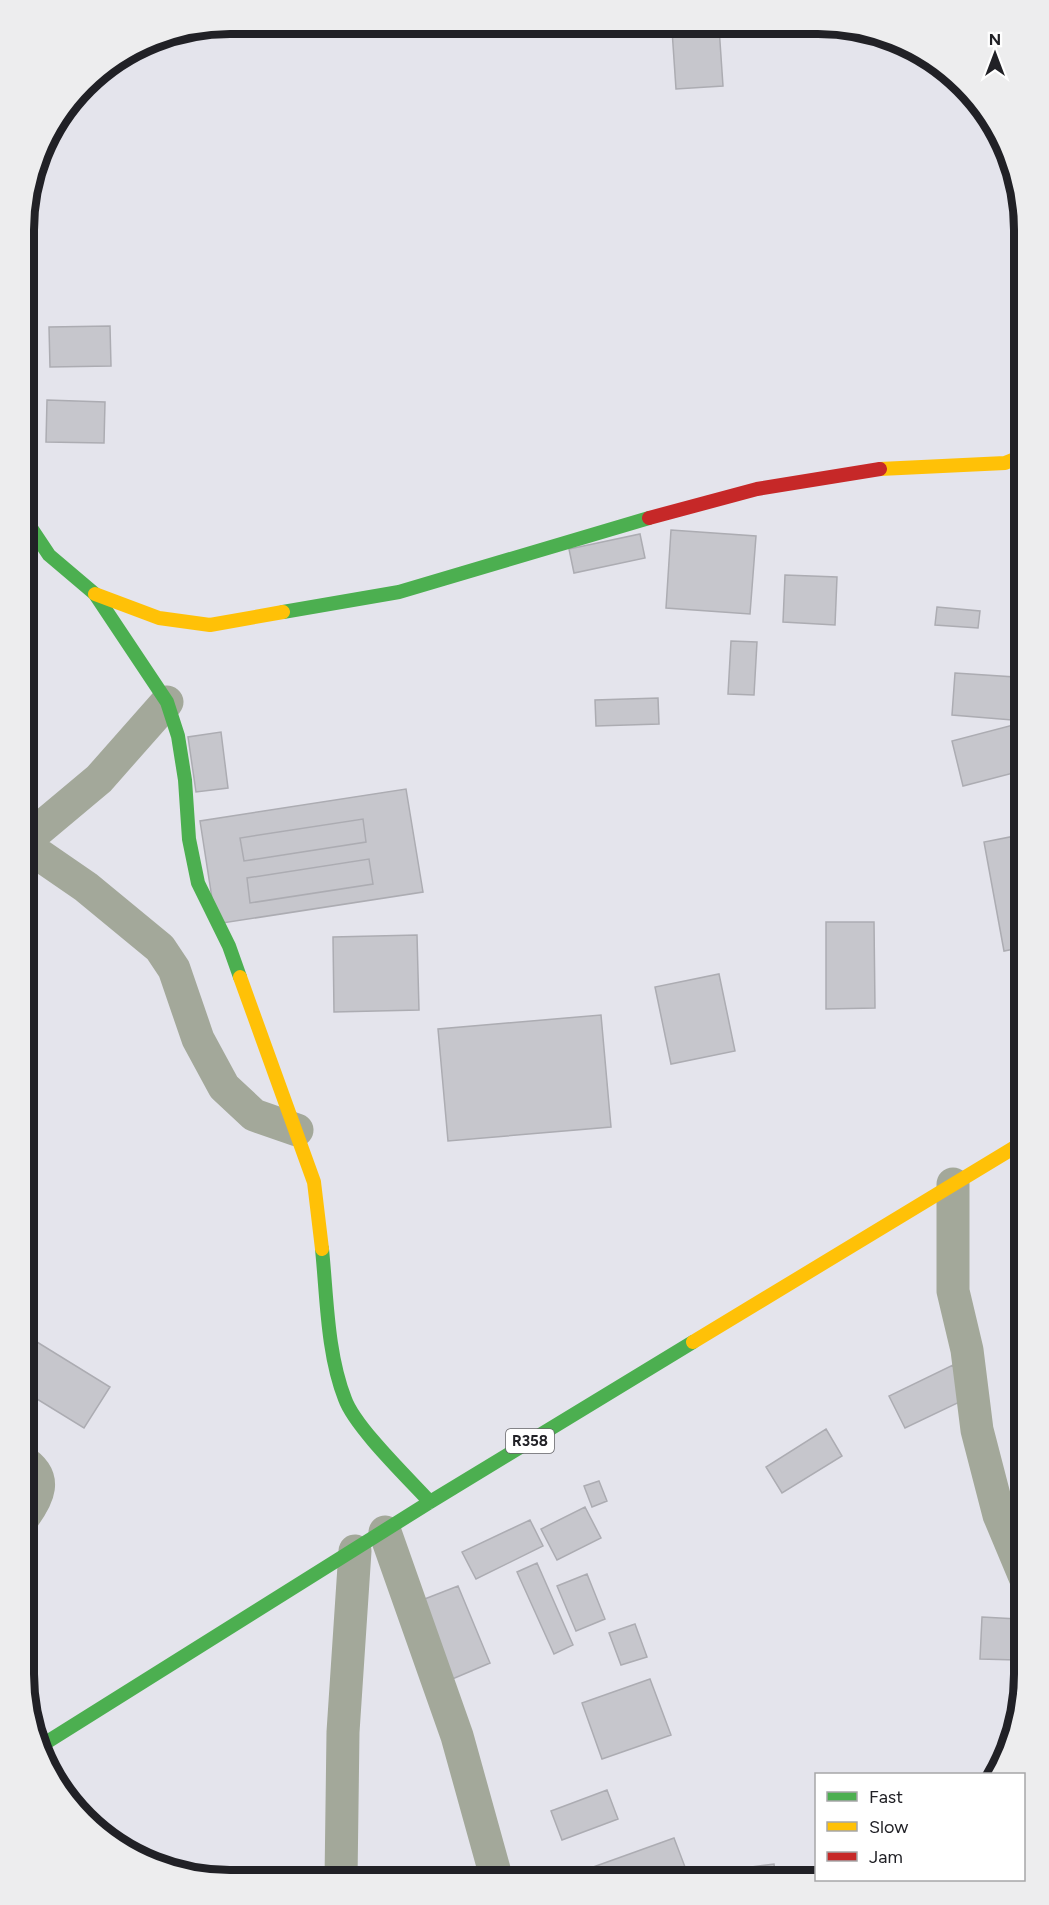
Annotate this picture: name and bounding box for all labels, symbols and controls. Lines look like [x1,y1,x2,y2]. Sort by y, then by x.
north arrow [965,24,1025,84]
text: N [989,30,1001,49]
road number: R358 [506,1429,554,1453]
legend [815,1773,1025,1881]
text: Fast [869,1786,903,1808]
text: Slow [869,1816,908,1838]
text: Jam [869,1846,903,1868]

